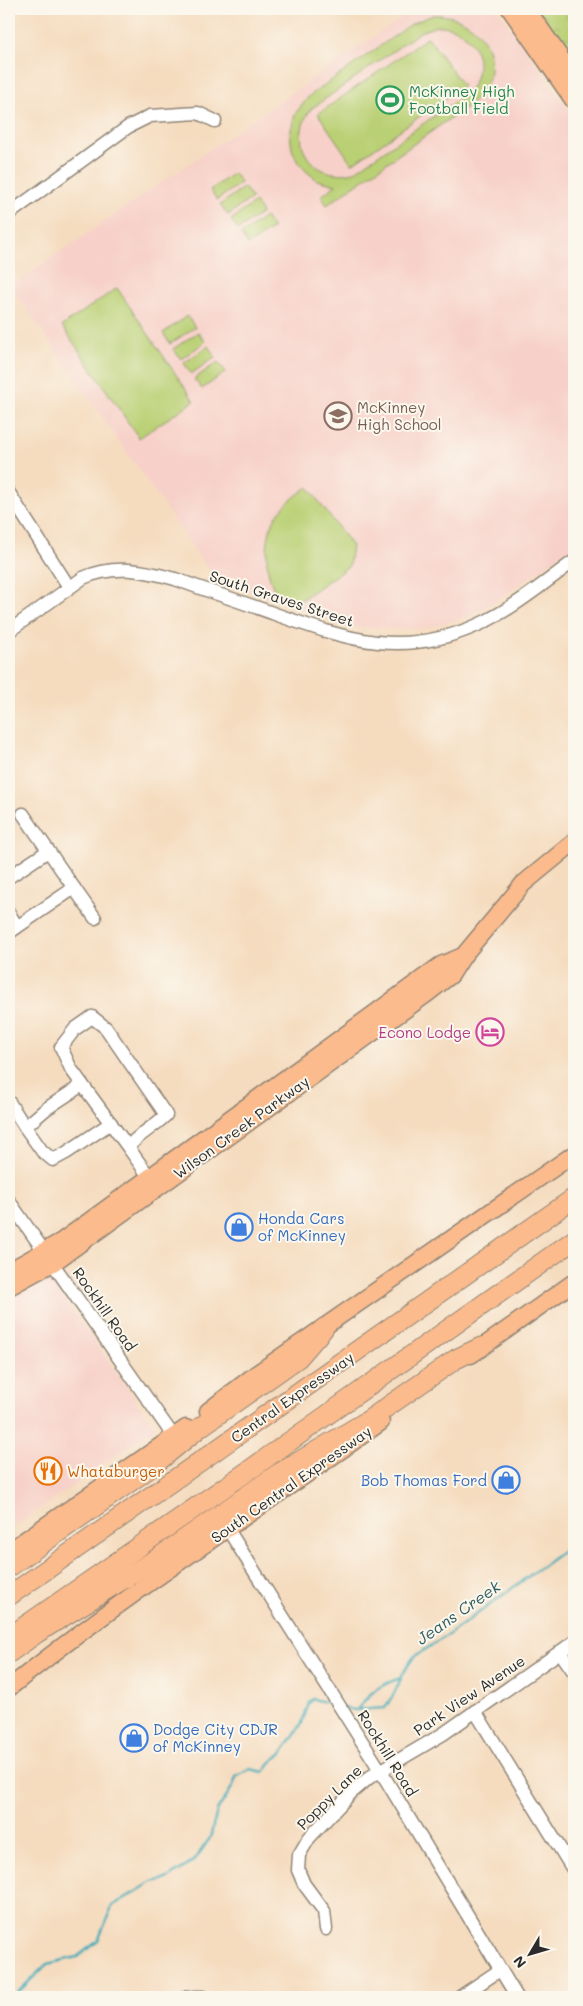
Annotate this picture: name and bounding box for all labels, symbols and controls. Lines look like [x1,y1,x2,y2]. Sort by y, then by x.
place label: McKinney High Football Field [409,81,514,118]
sports icon: McKinney High Football Field [375,85,405,115]
place label: McKinney High School [357,397,442,434]
school or university icon: McKinney High School [323,401,353,431]
street label: South Graves Street [207,565,357,631]
hotel icon: Econo Lodge [475,1017,505,1047]
place label: Econo Lodge [378,1022,471,1042]
street label: Wilson Creek Parkway [169,1071,313,1183]
place label: Honda Cars of McKinney [258,1208,346,1245]
shop icon: Honda Cars of McKinney [224,1212,254,1242]
street label: Rockhill Road [69,1263,141,1355]
street label: Central Expressway [226,1347,358,1447]
street label: South Central Expressway [207,1421,375,1547]
restaurant icon: Whataburger [33,1456,63,1486]
place label: Whataburger [67,1461,165,1481]
shop icon: Bob Thomas Ford [491,1465,521,1495]
place label: Bob Thomas Ford [361,1470,487,1490]
water label: Jeans Creek [412,1575,505,1649]
street label: Park View Avenue [409,1650,529,1740]
street label: Rockhill Road [354,1706,422,1800]
place label: Dodge City CDJR of McKinney [153,1719,278,1756]
shop icon: Dodge City CDJR of McKinney [119,1723,149,1753]
street label: Poppy Lane [292,1760,366,1834]
north arrow [506,1928,556,1978]
text: N [509,1952,530,1972]

